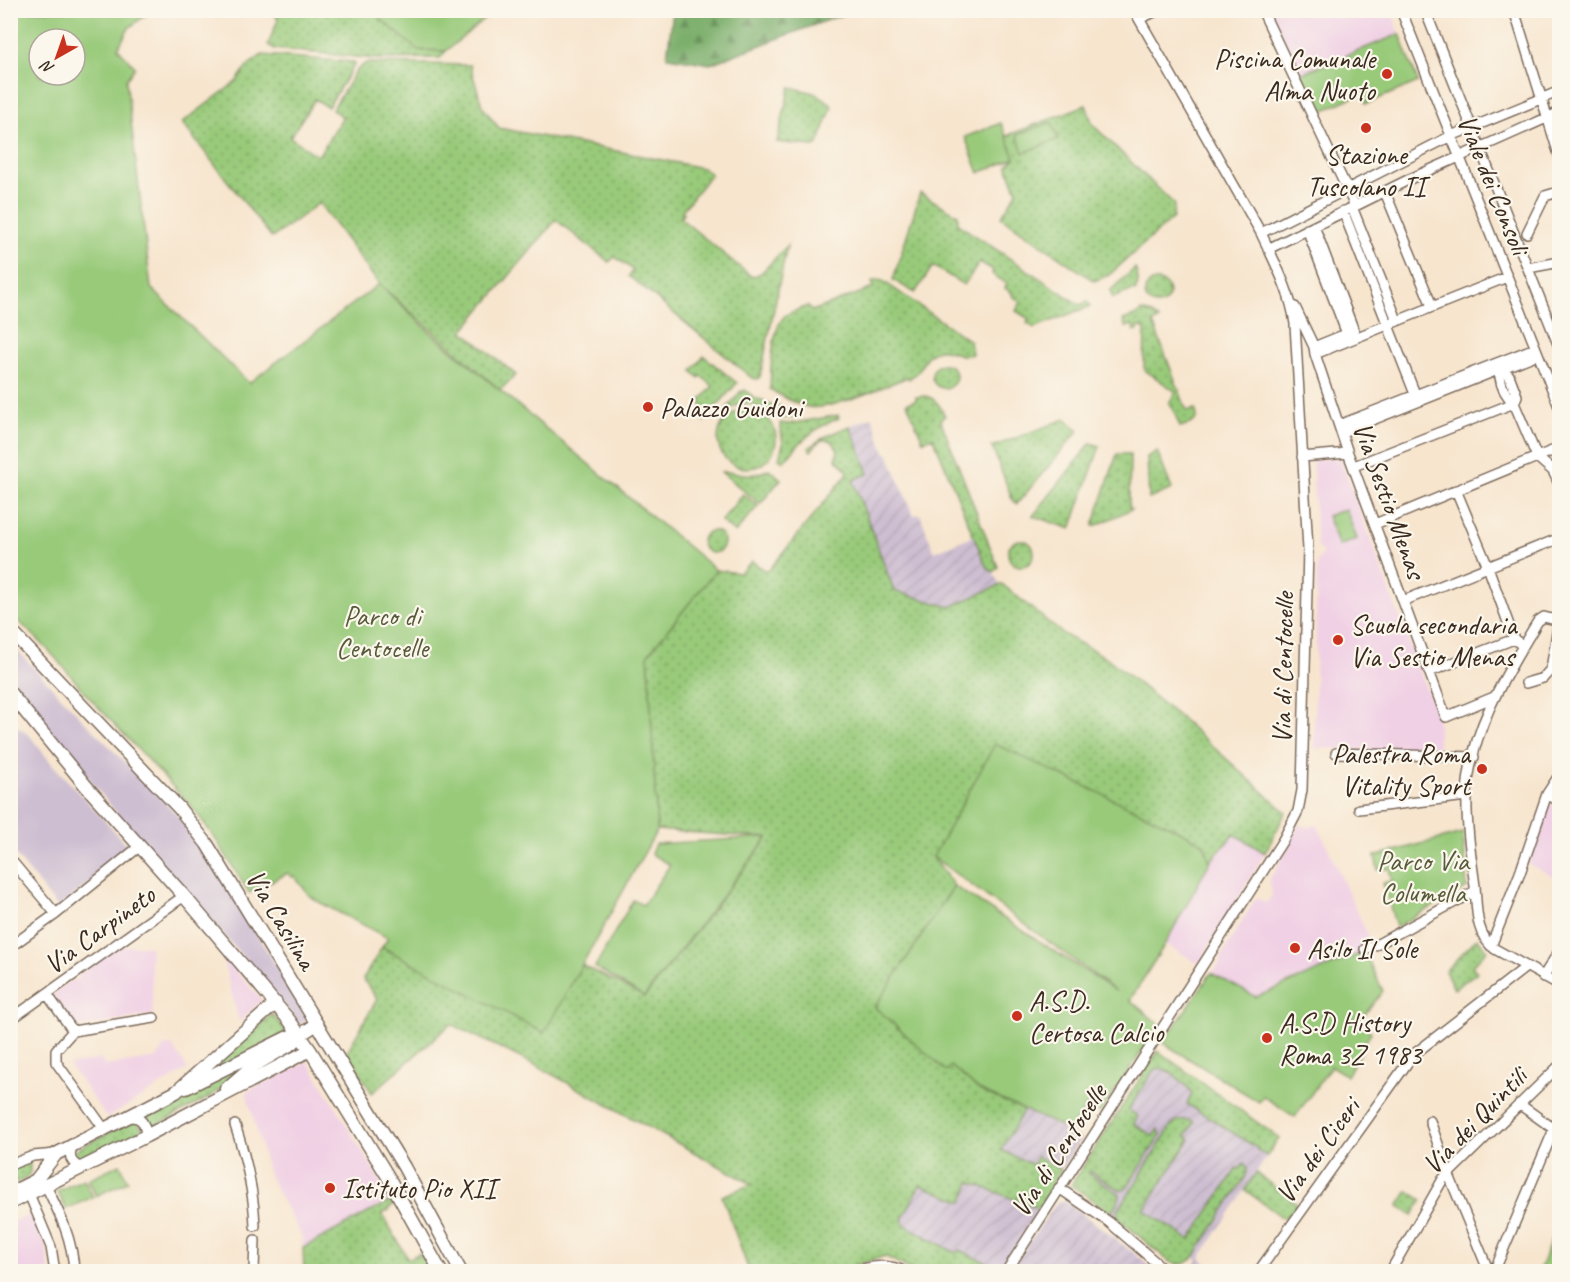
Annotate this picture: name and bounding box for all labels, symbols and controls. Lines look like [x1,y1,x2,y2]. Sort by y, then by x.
north arrow [27,27,87,87]
place label: Piscina Comunale Alma Nuoto [1214,41,1377,108]
text: N [35,55,58,79]
marker: Piscina Comunale Alma Nuoto [1380,67,1394,81]
street label: Viale dei Consoli [1450,109,1539,263]
marker: Stazione Tuscolano II [1359,121,1373,135]
place label: Stazione Tuscolano II [1307,137,1431,204]
place label: Palazzo Guidoni [660,390,806,425]
marker: Palazzo Guidoni [641,400,655,414]
street label: Via Sestio Menas [1345,417,1435,586]
street label: Via di Centocelle [1264,590,1301,744]
park label: Parco di Centocelle [336,598,430,665]
place label: Scuola secondaria Via Sestio Menas [1350,607,1518,674]
marker: Scuola secondaria Via Sestio Menas [1331,633,1345,647]
place label: Palestra Roma Vitality Sport [1332,736,1473,803]
marker: Palestra Roma Vitality Sport [1475,762,1489,776]
park label: Parco Via Columella [1377,843,1471,910]
street label: Via Casilina [238,863,326,978]
street label: Via Carpineto [37,876,163,981]
place label: Asilo Il Sole [1307,931,1419,966]
marker: Asilo Il Sole [1288,941,1302,955]
place label: A.S.D. Certosa Calcio [1029,983,1166,1050]
place label: A.S.D History Roma 3Z 1983 [1279,1005,1424,1072]
marker: A.S.D. Certosa Calcio [1010,1009,1024,1023]
marker: A.S.D History Roma 3Z 1983 [1260,1031,1274,1045]
street label: Via dei Quintili [1415,1057,1537,1181]
street label: Via di Centocelle [1002,1076,1115,1223]
street label: Via dei Ciceri [1267,1088,1370,1210]
place label: Istituto Pio XII [342,1171,501,1206]
marker: Istituto Pio XII [323,1181,337,1195]

